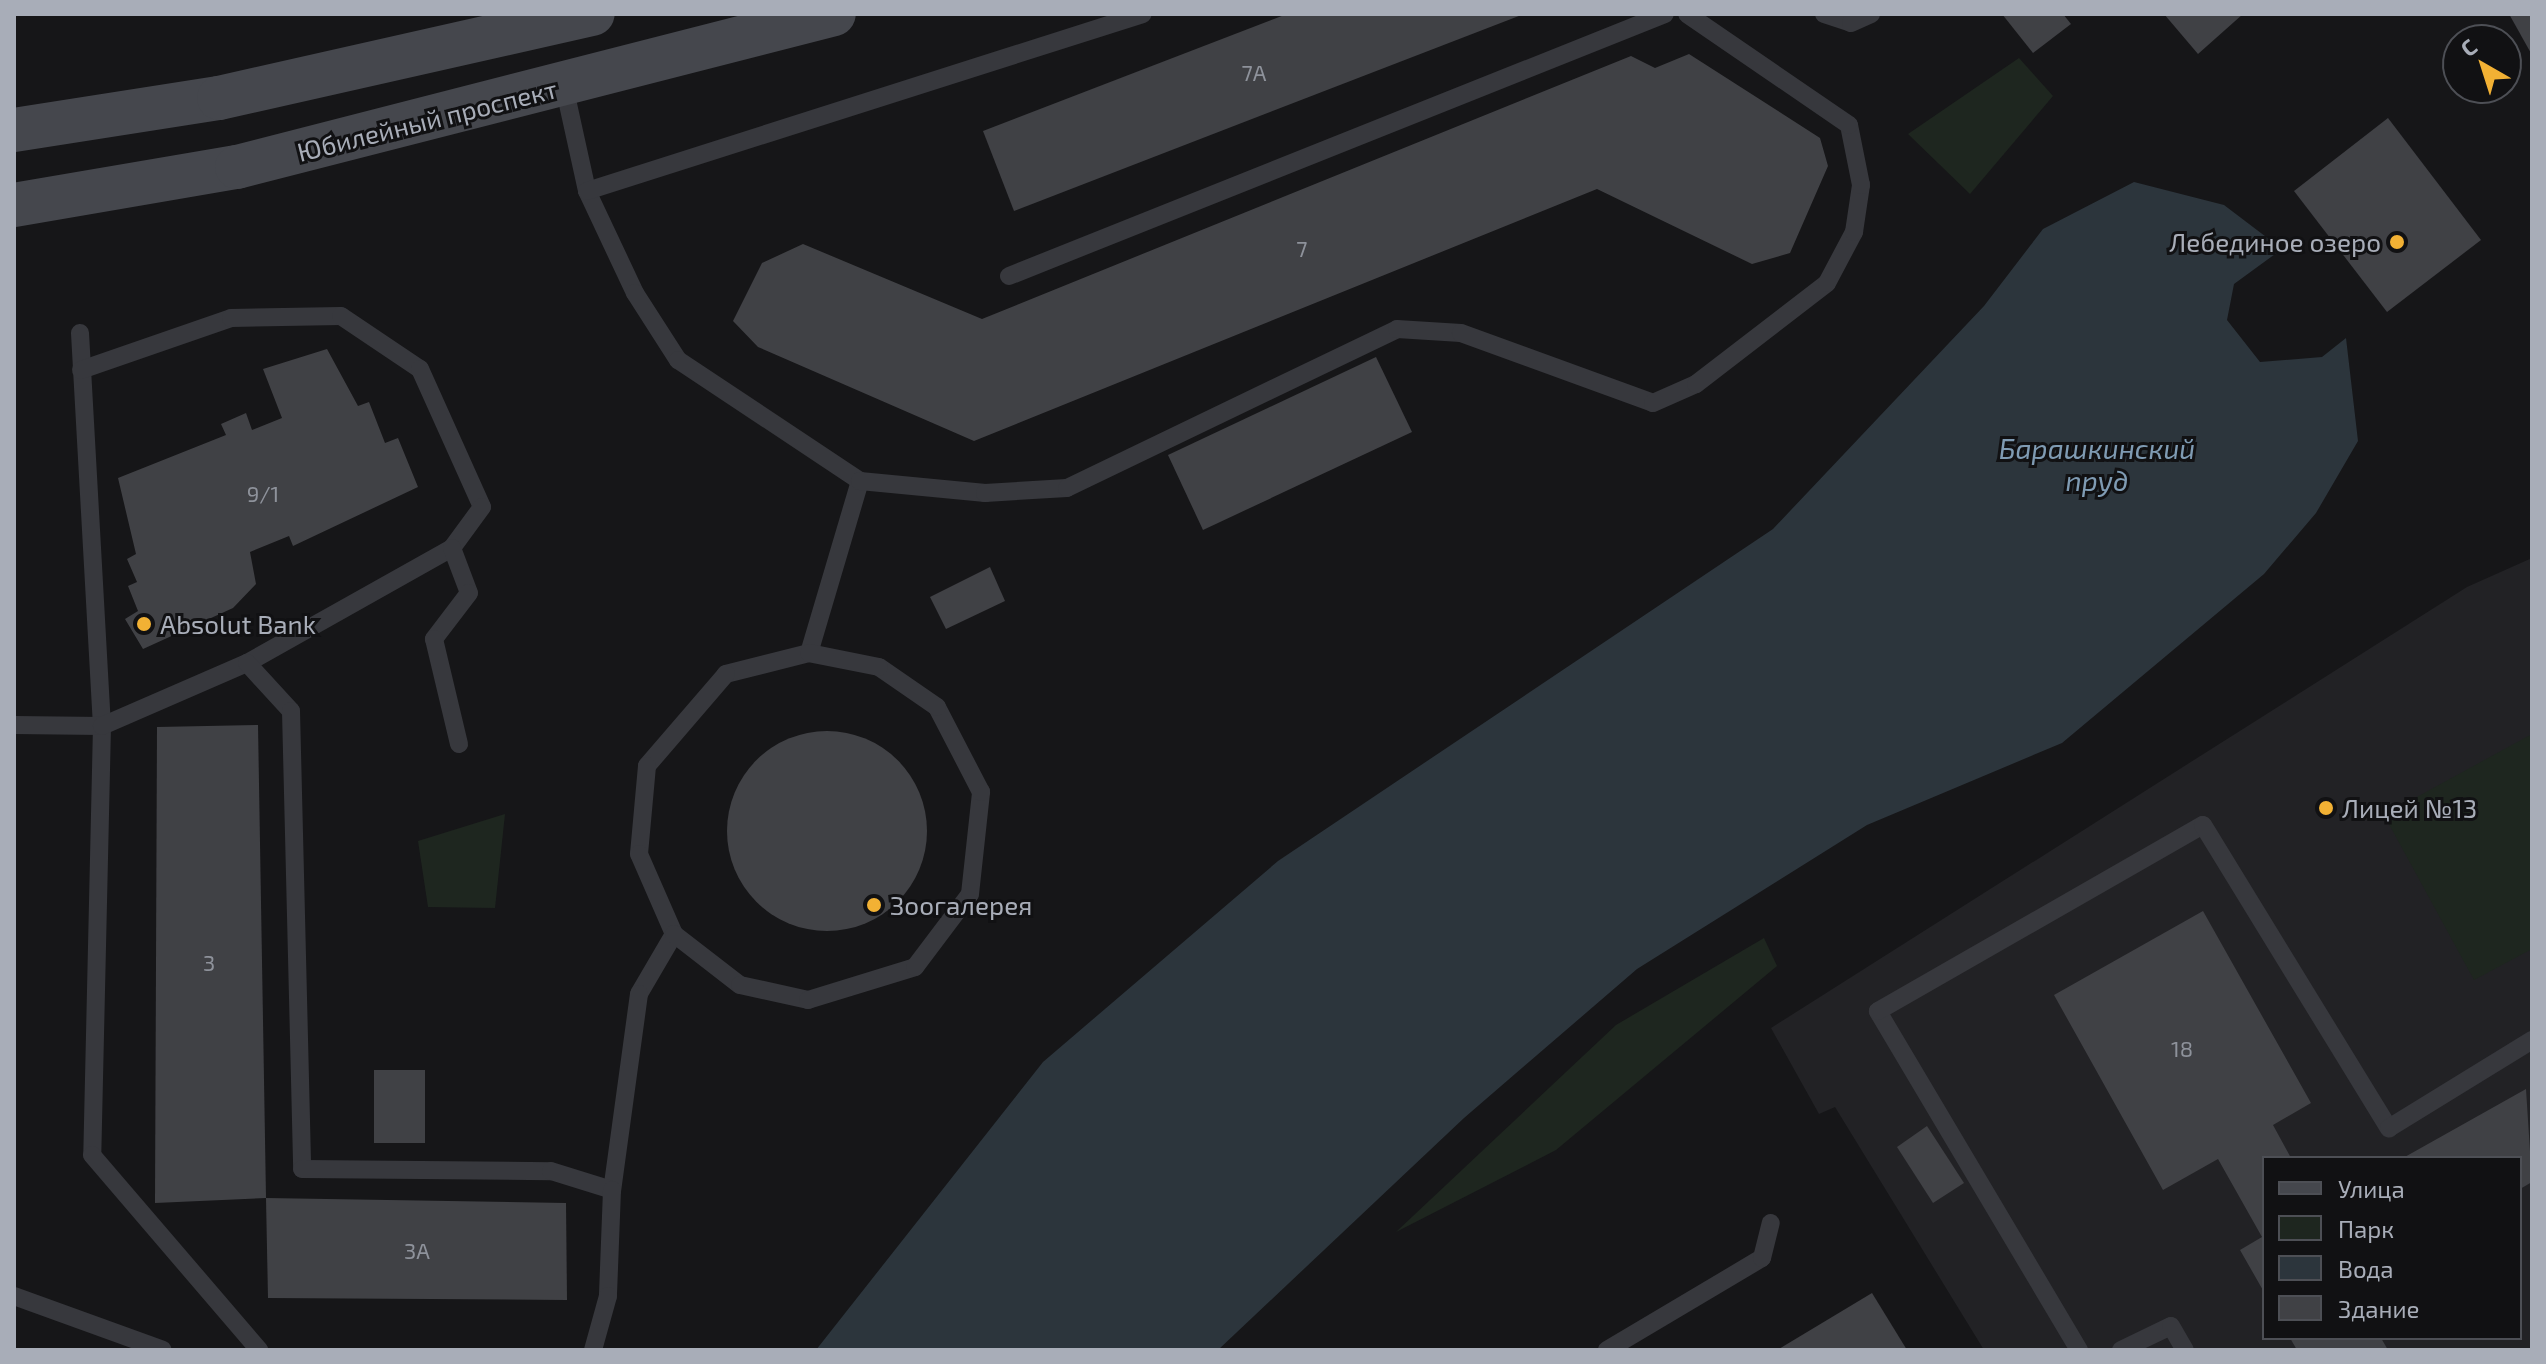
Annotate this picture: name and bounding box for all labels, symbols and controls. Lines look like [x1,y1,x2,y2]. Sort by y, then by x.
north arrow [2442,24,2522,104]
text: С [2455,33,2481,61]
house number: 7А [1242,60,1266,86]
street label: Юбилейный проспект [294,73,560,167]
place label: Лебединое озеро [2169,226,2381,258]
marker: Лебединое озеро [2388,233,2406,251]
house number: 7 [1296,236,1308,262]
water label: Барашкинский пруд [1999,431,2195,497]
house number: 9/1 [247,481,279,507]
place label: Absolut Bank [160,608,316,640]
marker: Absolut Bank [135,615,153,633]
place label: Лицей №13 [2342,792,2477,824]
marker: Лицей №13 [2317,799,2335,817]
place label: Зоогалерея [890,889,1032,921]
marker: Зоогалерея [865,896,883,914]
house number: 3 [203,950,215,976]
house number: 18 [2171,1036,2193,1062]
legend [2262,1156,2522,1340]
text: Улица [2338,1174,2405,1203]
text: Парк [2338,1214,2394,1243]
house number: 3А [404,1238,430,1264]
text: Вода [2338,1254,2394,1283]
text: Здание [2338,1294,2420,1323]

